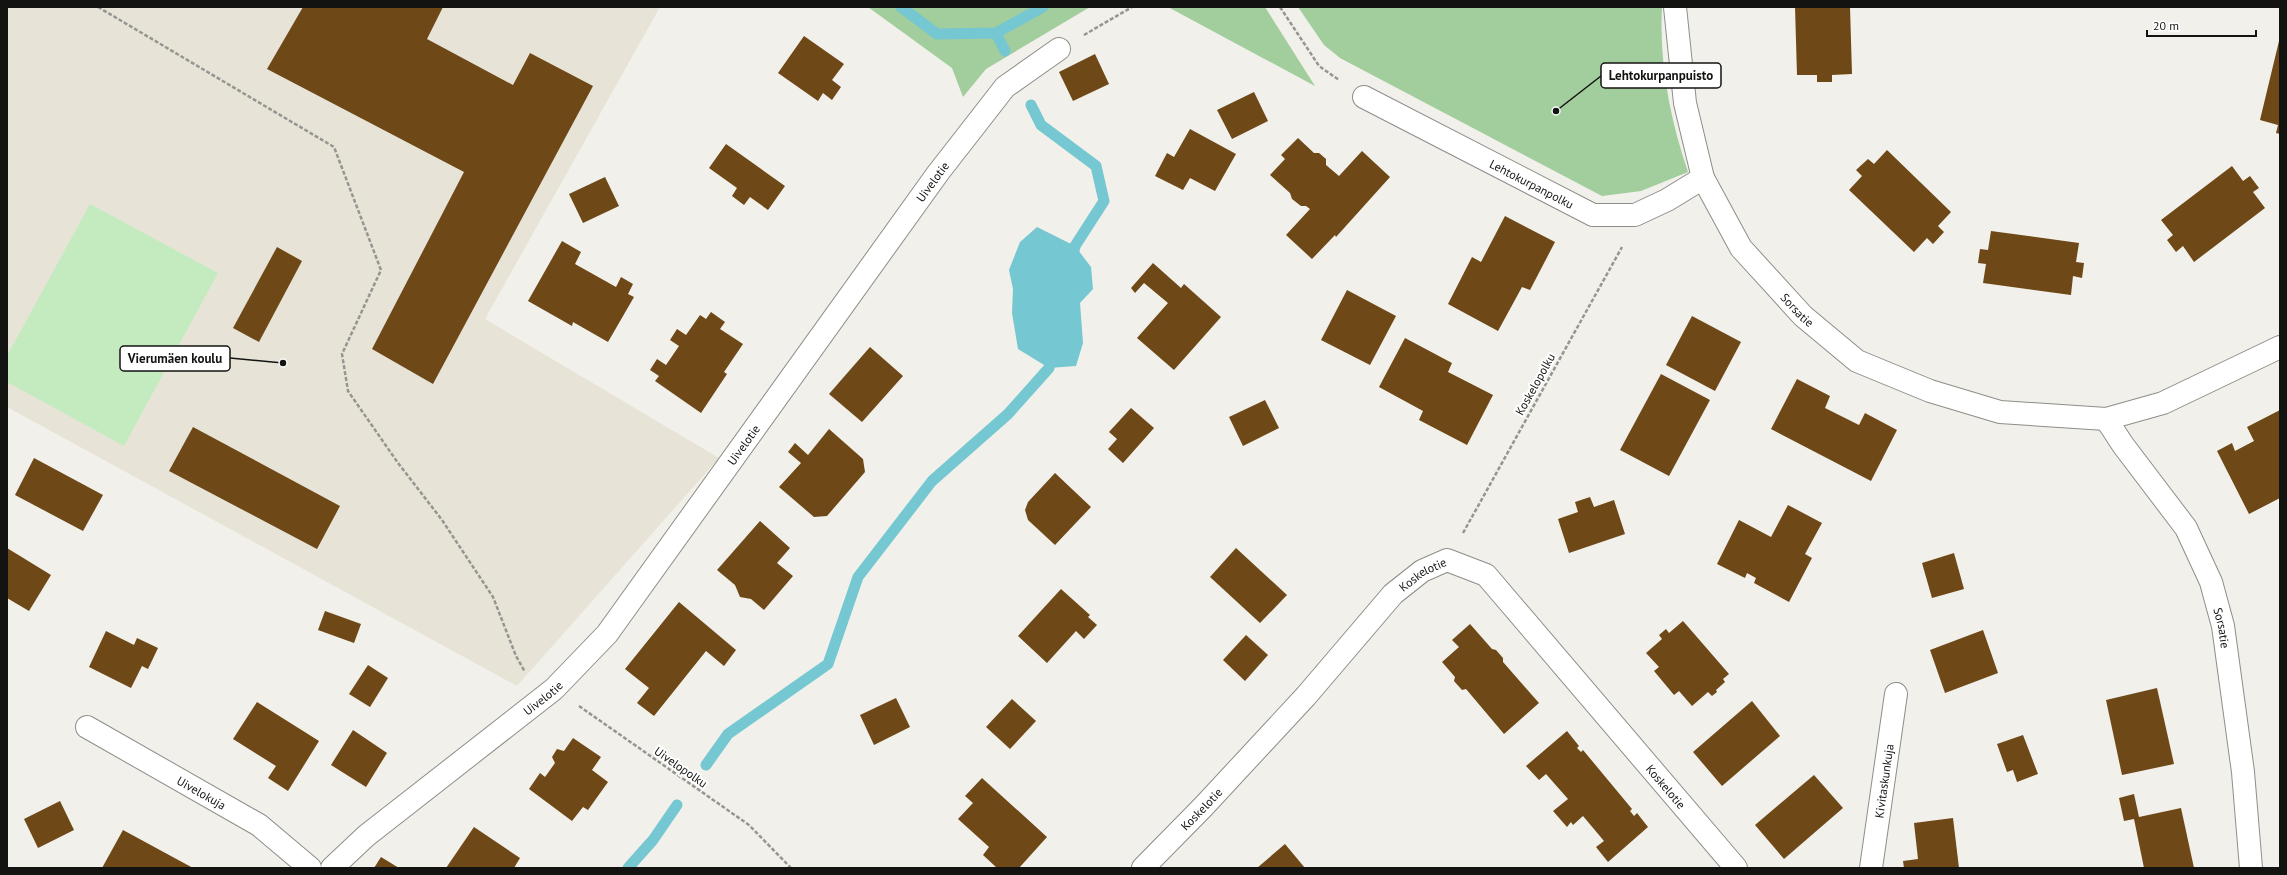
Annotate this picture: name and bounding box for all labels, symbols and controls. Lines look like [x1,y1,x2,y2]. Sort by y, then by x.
scale bar [2147,12,2256,38]
text: 20 m [2153,18,2179,33]
callout: Lehtokurpanpuisto [1601,63,1721,88]
text: Lehtokurpanpuisto [1609,67,1713,84]
street label: Lehtokurpanpolku [1487,156,1577,211]
street label: Uivelotie [912,158,952,204]
street label: Sorsatie [1778,290,1817,330]
callout: Vierumäen koulu [120,346,230,371]
text: Vierumäen koulu [127,350,222,367]
street label: Koskelopolku [1512,350,1558,418]
street label: Uivelotie [724,421,763,468]
street label: Koskelotie [1396,554,1448,594]
street label: Sorsatie [2211,606,2233,649]
street label: Uivelotie [520,677,565,718]
street label: Uivelopolku [652,743,710,791]
street label: Kivitaskunkuja [1871,743,1896,819]
street label: Koskelotie [1643,761,1689,812]
street label: Uivelokuja [174,772,229,812]
street label: Koskelotie [1177,784,1225,833]

